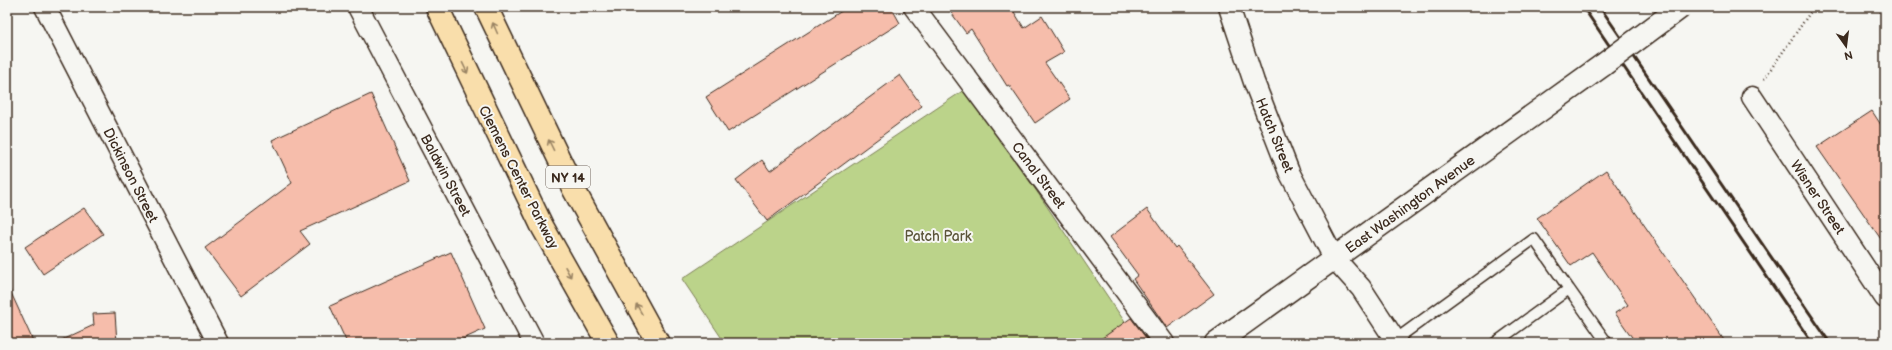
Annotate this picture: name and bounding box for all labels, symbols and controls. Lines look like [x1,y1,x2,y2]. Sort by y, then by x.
one-way arrow [491,22,499,34]
north arrow [1826,26,1866,66]
text: N [1843,48,1854,63]
one-way arrow [462,62,469,74]
street label: Hatch Street [1252,95,1298,176]
street label: Clemens Center Parkway [475,103,562,252]
street label: Dickinson Street [99,125,162,226]
street label: Baldwin Street [417,131,475,220]
one-way arrow [547,139,555,151]
street label: Canal Street [1008,139,1070,212]
street label: East Washington Avenue [1342,152,1478,257]
street label: Wisner Street [1787,157,1849,238]
road number: NY 14 [546,166,590,188]
park label: Patch Park [904,228,972,245]
one-way arrow [564,265,572,277]
one-way arrow [634,303,642,315]

